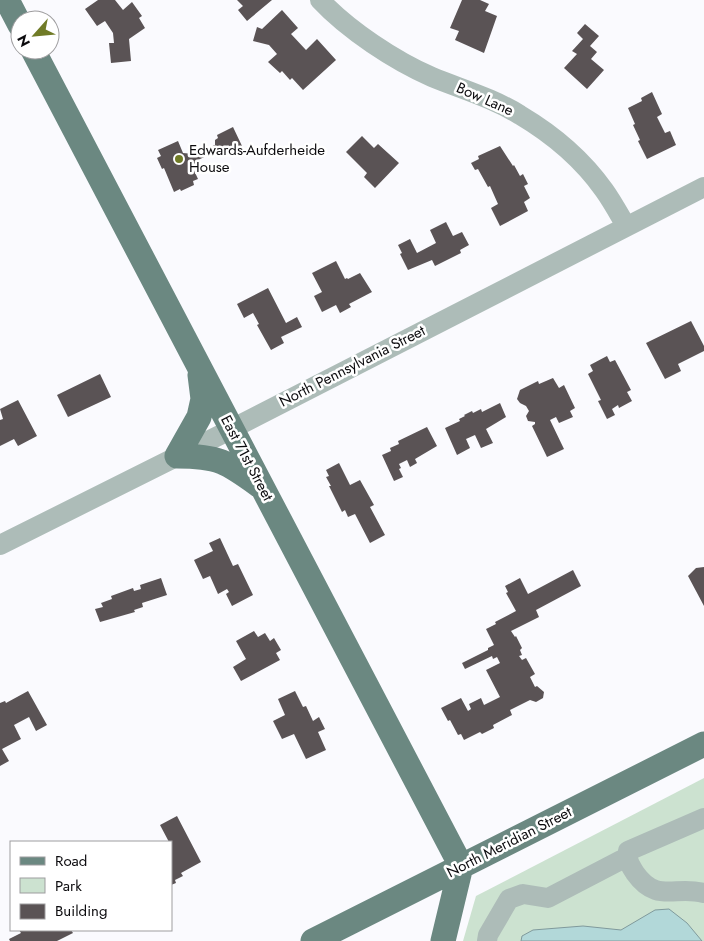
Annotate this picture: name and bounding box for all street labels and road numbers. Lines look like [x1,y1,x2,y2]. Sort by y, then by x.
street label: Bow Lane [453,77,517,121]
street label: North Pennsylvania Street [275,319,429,412]
street label: East 71st Street [215,411,279,505]
street label: North Meridian Street [443,801,576,883]

